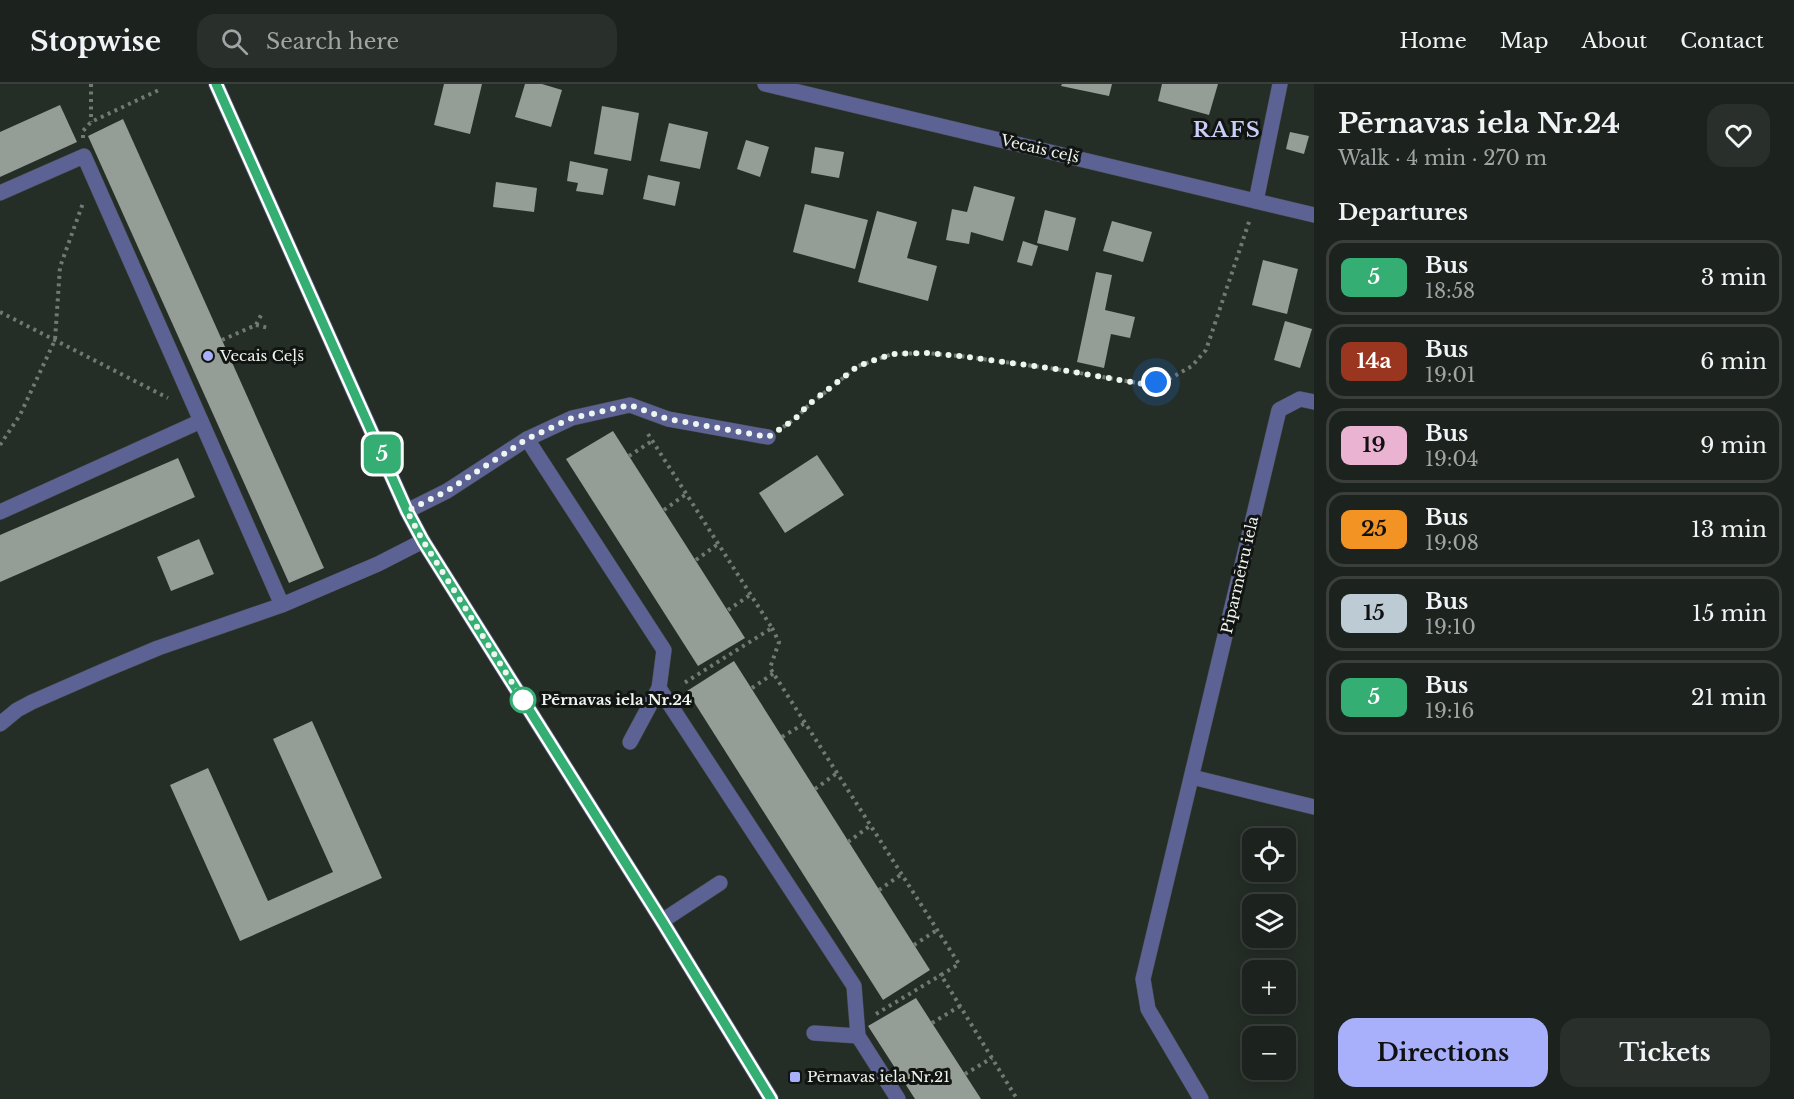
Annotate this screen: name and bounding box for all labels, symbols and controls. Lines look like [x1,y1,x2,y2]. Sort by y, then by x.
search box [197,14,617,68]
text: Stopwise [30,24,161,59]
icon: search [218,25,251,58]
text: Search here [266,28,399,55]
text: Home [1400,28,1467,54]
text: Map [1500,28,1548,54]
text: About [1581,28,1647,54]
text: Contact [1680,28,1764,54]
button: heart [1707,104,1770,167]
text: Pērnavas iela Nr.24 [1338,106,1620,141]
district label: RAFS [1193,117,1261,143]
street label: Vecais ceļš [998,130,1081,167]
text: Walk · 4 min · 270 m [1338,146,1547,170]
text: Departures [1338,199,1468,226]
text: Bus [1425,252,1468,279]
text: 5 [1368,264,1380,290]
text: 3 min [1701,264,1767,291]
text: 18:58 [1425,279,1475,303]
text: Bus [1425,336,1468,363]
place label: Vecais Ceļš [219,346,304,365]
text: 14a [1356,348,1392,374]
text: 6 min [1700,348,1767,375]
marker: Vecais Ceļš [201,349,215,363]
text: 19:01 [1425,363,1476,387]
your location [1141,367,1171,397]
text: Bus [1425,420,1468,447]
text: 19 [1362,432,1386,458]
text: 9 min [1700,432,1767,459]
line badge: 5 [362,434,401,473]
text: 5 [376,441,388,467]
text: 19:04 [1425,447,1478,471]
text: Bus [1425,504,1468,531]
street label: Piparmētru iela [1217,514,1262,635]
text: 25 [1361,516,1387,542]
text: 13 min [1691,516,1767,543]
text: 19:08 [1425,531,1479,555]
text: Bus [1425,588,1468,615]
text: 15 [1363,600,1385,626]
text: 15 min [1692,600,1767,627]
text: 19:10 [1425,615,1476,639]
text: Bus [1425,672,1468,699]
text: 5 [1368,684,1380,710]
text: 21 min [1691,684,1767,711]
marker: Pērnavas iela Nr.24 [510,687,536,713]
place label: Pērnavas iela Nr.24 [541,690,692,709]
text: 19:16 [1425,699,1474,723]
map controls [1242,828,1296,1080]
button: locate [1242,828,1296,882]
button: layers [1242,894,1296,948]
button: + [1242,960,1296,1014]
button: Directions [1338,1018,1548,1087]
button: Tickets [1560,1018,1770,1087]
button: − [1242,1026,1296,1080]
place label: Pērnavas iela Nr.21 [807,1067,950,1086]
marker: Pērnavas iela Nr.21 [788,1070,802,1084]

